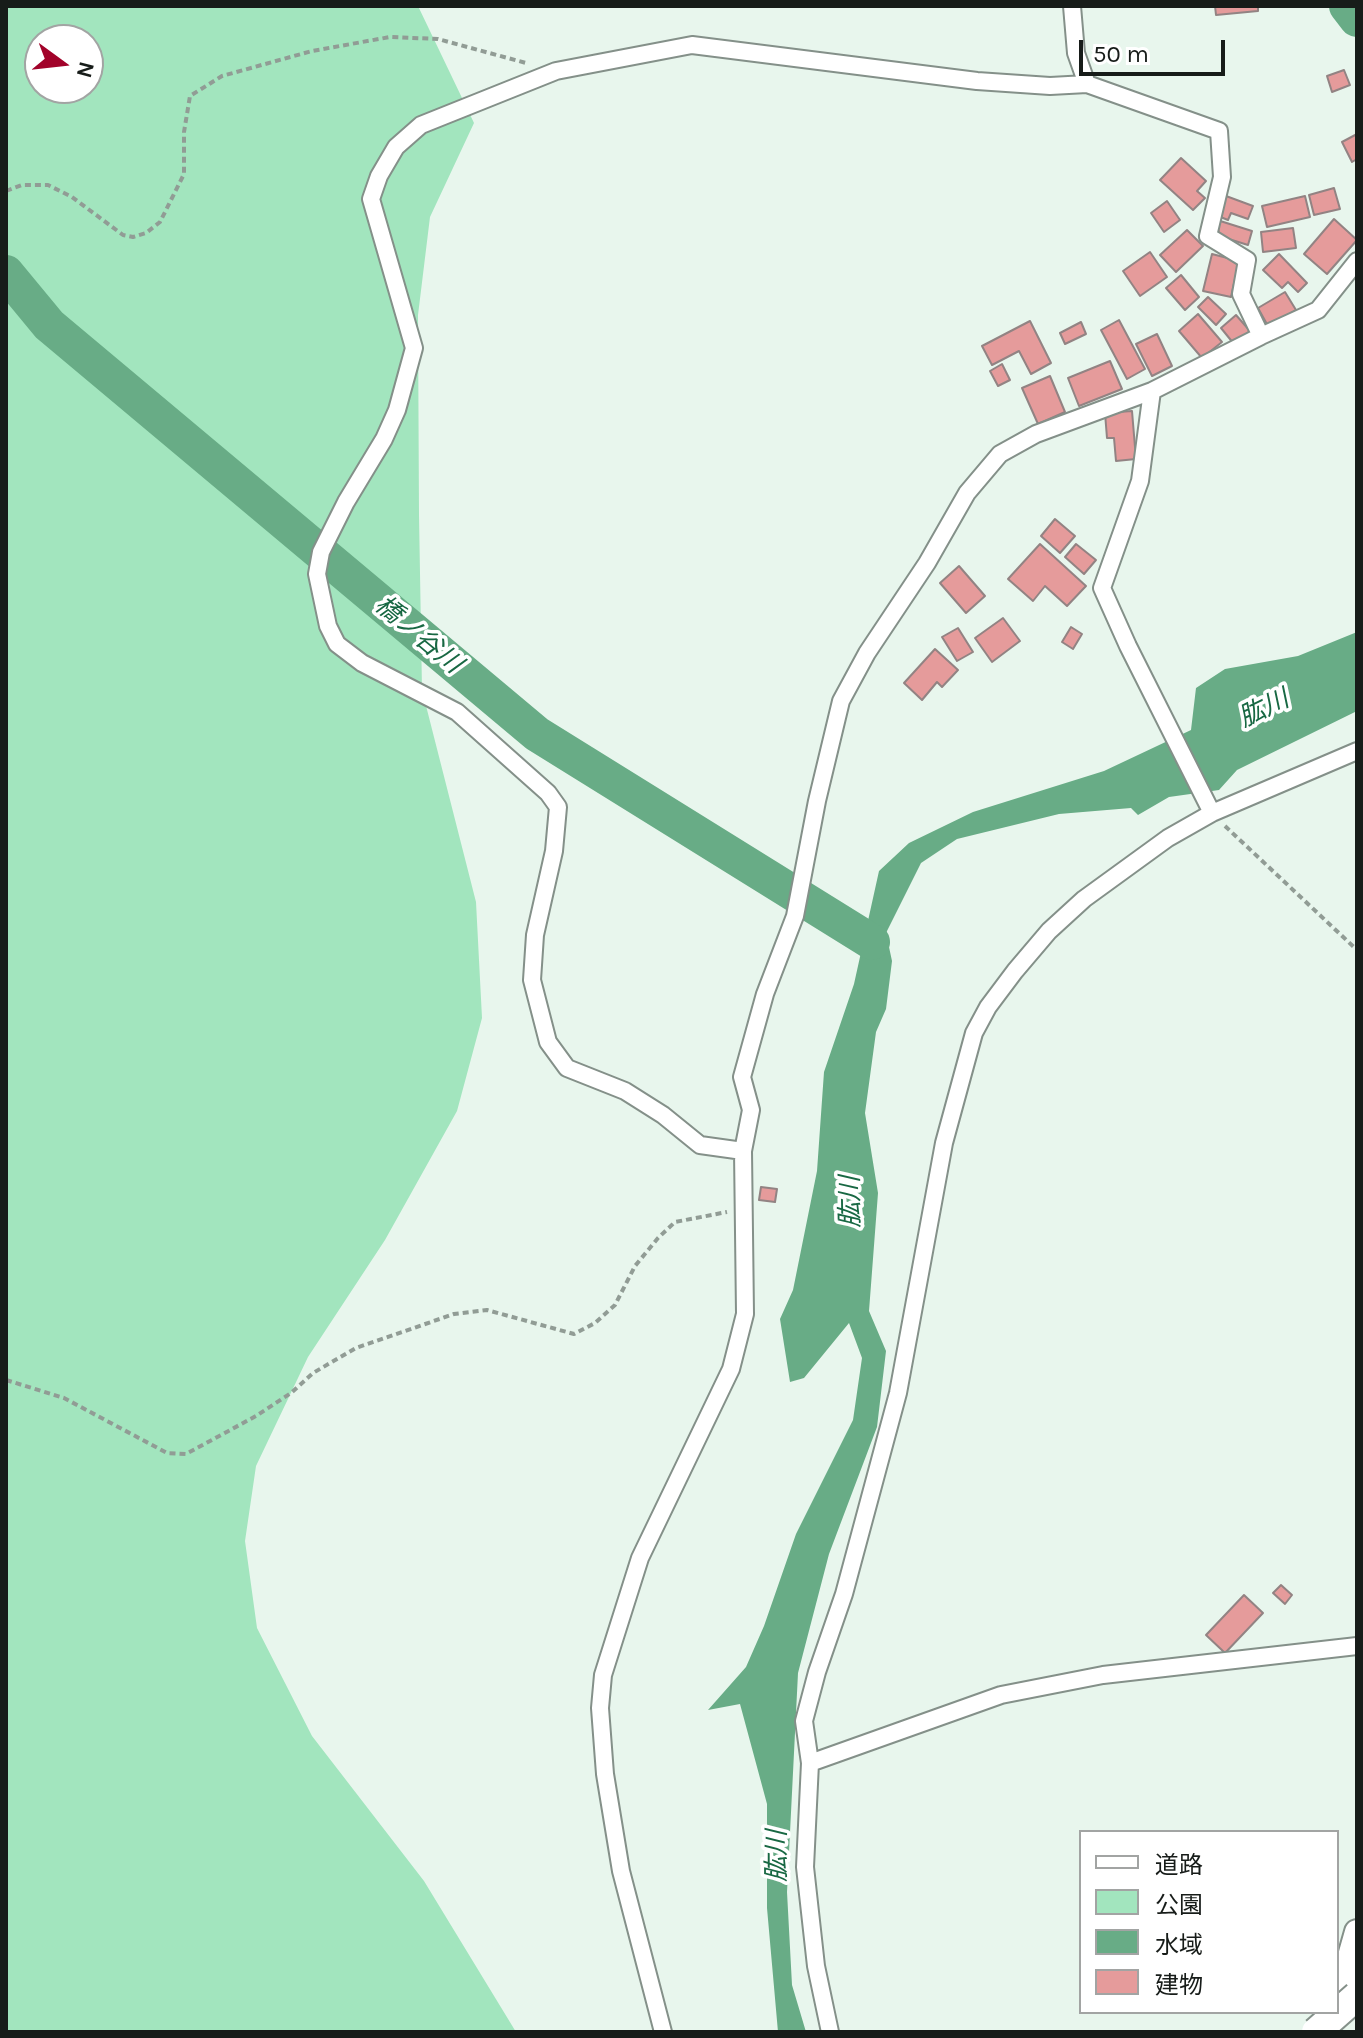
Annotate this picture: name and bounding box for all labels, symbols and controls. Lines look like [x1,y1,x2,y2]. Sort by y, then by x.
north arrow [24,24,104,104]
scale bar [1083,24,1229,74]
text: 50 m [1093,40,1149,68]
text: N [71,59,100,81]
water label: 橋ノ谷川 [368,590,468,680]
water label: 肱川 [1234,684,1294,734]
water label: 肱川 [835,1176,867,1228]
water label: 肱川 [762,1830,794,1882]
legend [1079,1830,1339,2014]
text: 道路 [1155,1851,1203,1879]
text: 公園 [1155,1891,1203,1919]
text: 水域 [1155,1931,1203,1959]
text: 建物 [1155,1971,1203,1999]

